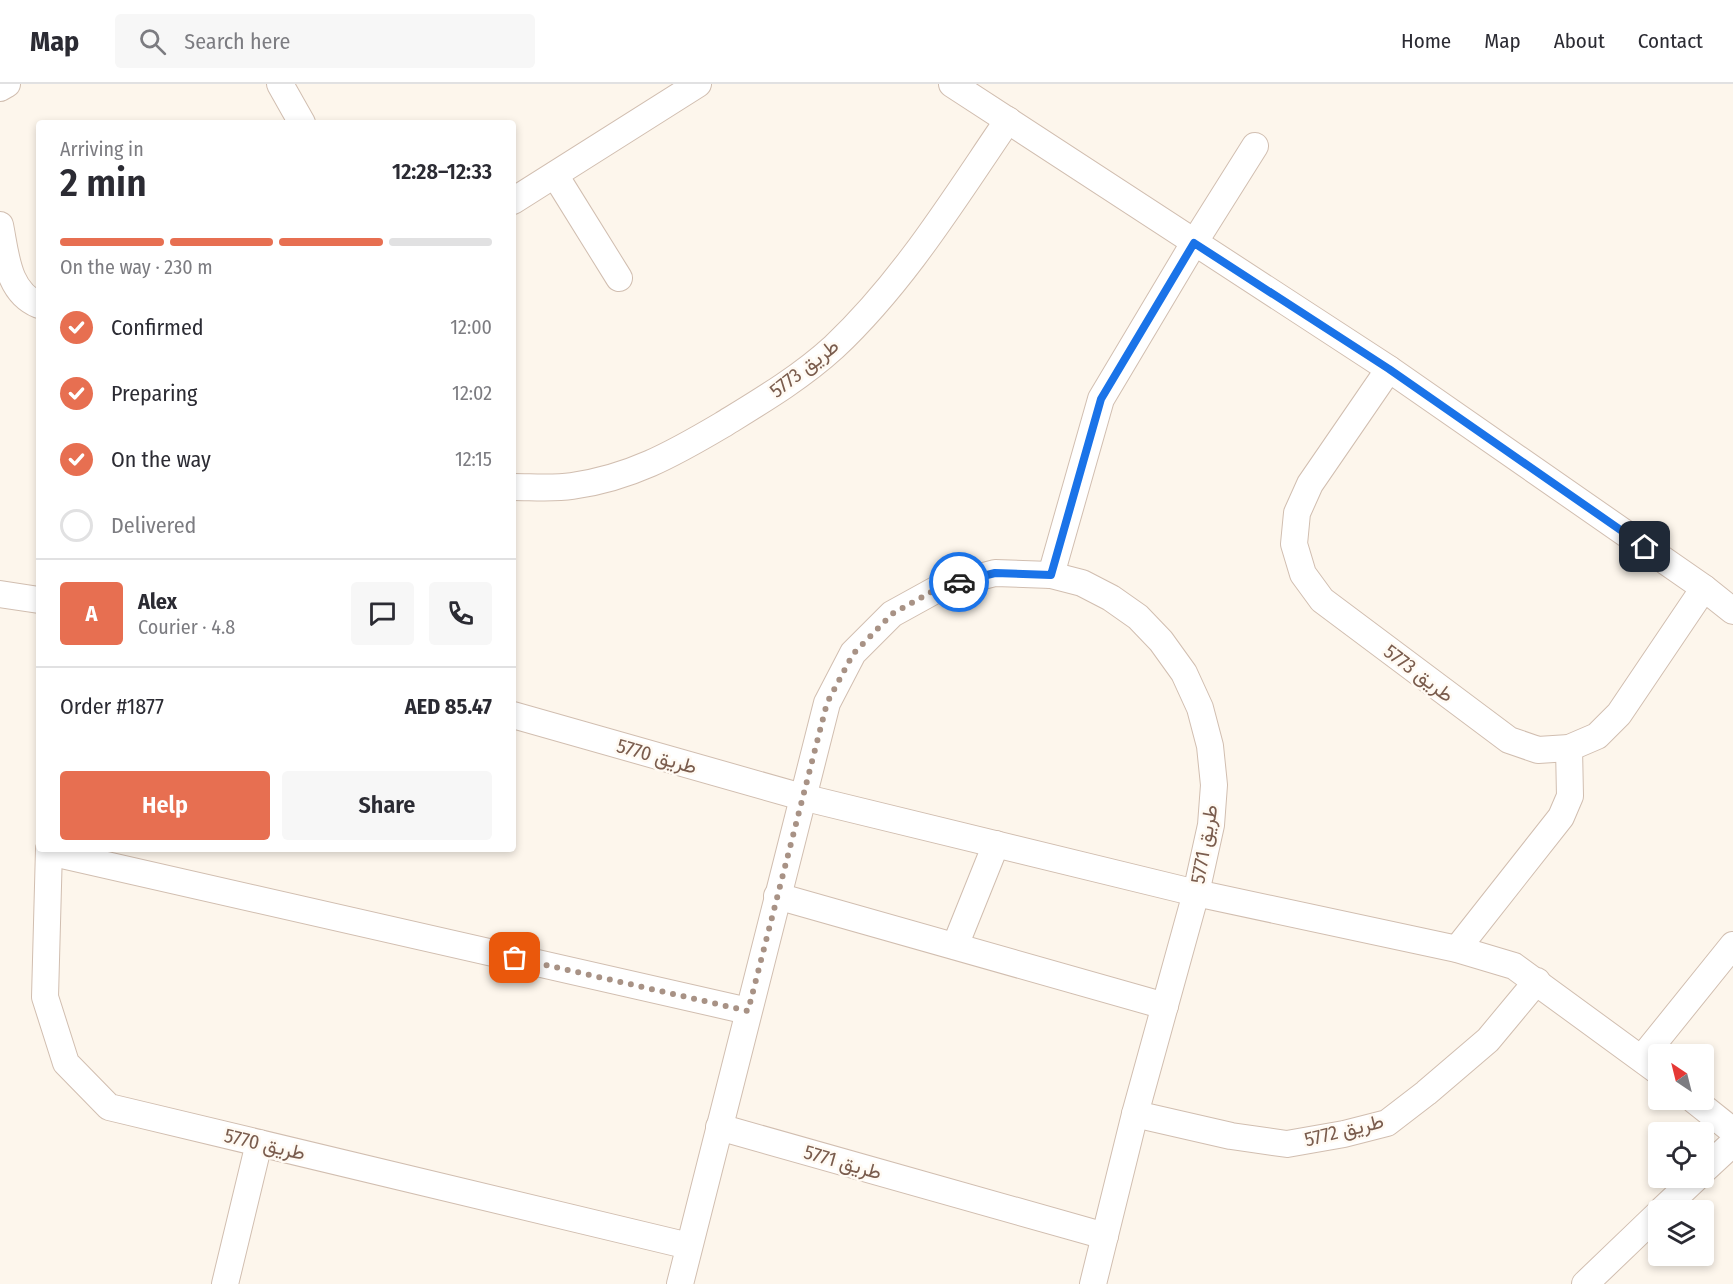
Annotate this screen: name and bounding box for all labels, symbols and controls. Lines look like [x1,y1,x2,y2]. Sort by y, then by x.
search box [115,14,535,68]
text: Map [30,25,79,58]
icon: search [136,25,169,58]
text: Search here [184,28,290,55]
text: Home [1401,28,1451,54]
text: Map [1484,28,1521,54]
text: About [1554,28,1605,54]
text: Contact [1638,28,1703,54]
text: Arriving in [60,137,144,161]
text: 12:28–12:33 [392,158,492,185]
text: 2 min [60,160,147,206]
text: On the way · 230 m [60,255,213,279]
icon: check [60,311,93,344]
text: Confirmed [111,314,204,341]
text: 12:00 [450,315,492,339]
street label: طريق 5773 [765,334,844,403]
icon: check [60,377,93,410]
text: Preparing [111,380,197,407]
text: 12:02 [452,381,492,405]
icon: check [60,443,93,476]
text: On the way [111,446,211,473]
text: 12:15 [455,447,492,471]
text: Delivered [111,512,196,539]
pin [1619,521,1670,572]
icon: home [1628,530,1661,563]
courier [929,552,989,612]
icon: car [943,566,976,599]
button: chat [351,582,414,645]
button: phone [429,582,492,645]
text: Alex [138,588,177,615]
text: A [86,600,97,627]
text: Courier · 4.8 [138,615,235,639]
street label: طريق 5773 [1379,639,1459,708]
text: Order #1877 [60,693,164,720]
text: AED 85.47 [405,693,492,720]
street label: طريق 5770 [614,733,700,780]
button: Help [60,771,270,840]
button: Share [282,771,492,840]
street label: طريق 5771 [1185,803,1224,885]
pin [489,932,540,983]
icon: bag [498,941,531,974]
north arrow [1648,1044,1714,1110]
map controls [1648,1044,1714,1266]
street label: طريق 5772 [1302,1109,1386,1152]
button: locate [1648,1122,1714,1188]
street label: طريق 5770 [222,1123,308,1166]
street label: طريق 5771 [801,1139,885,1185]
button: layers [1648,1200,1714,1266]

